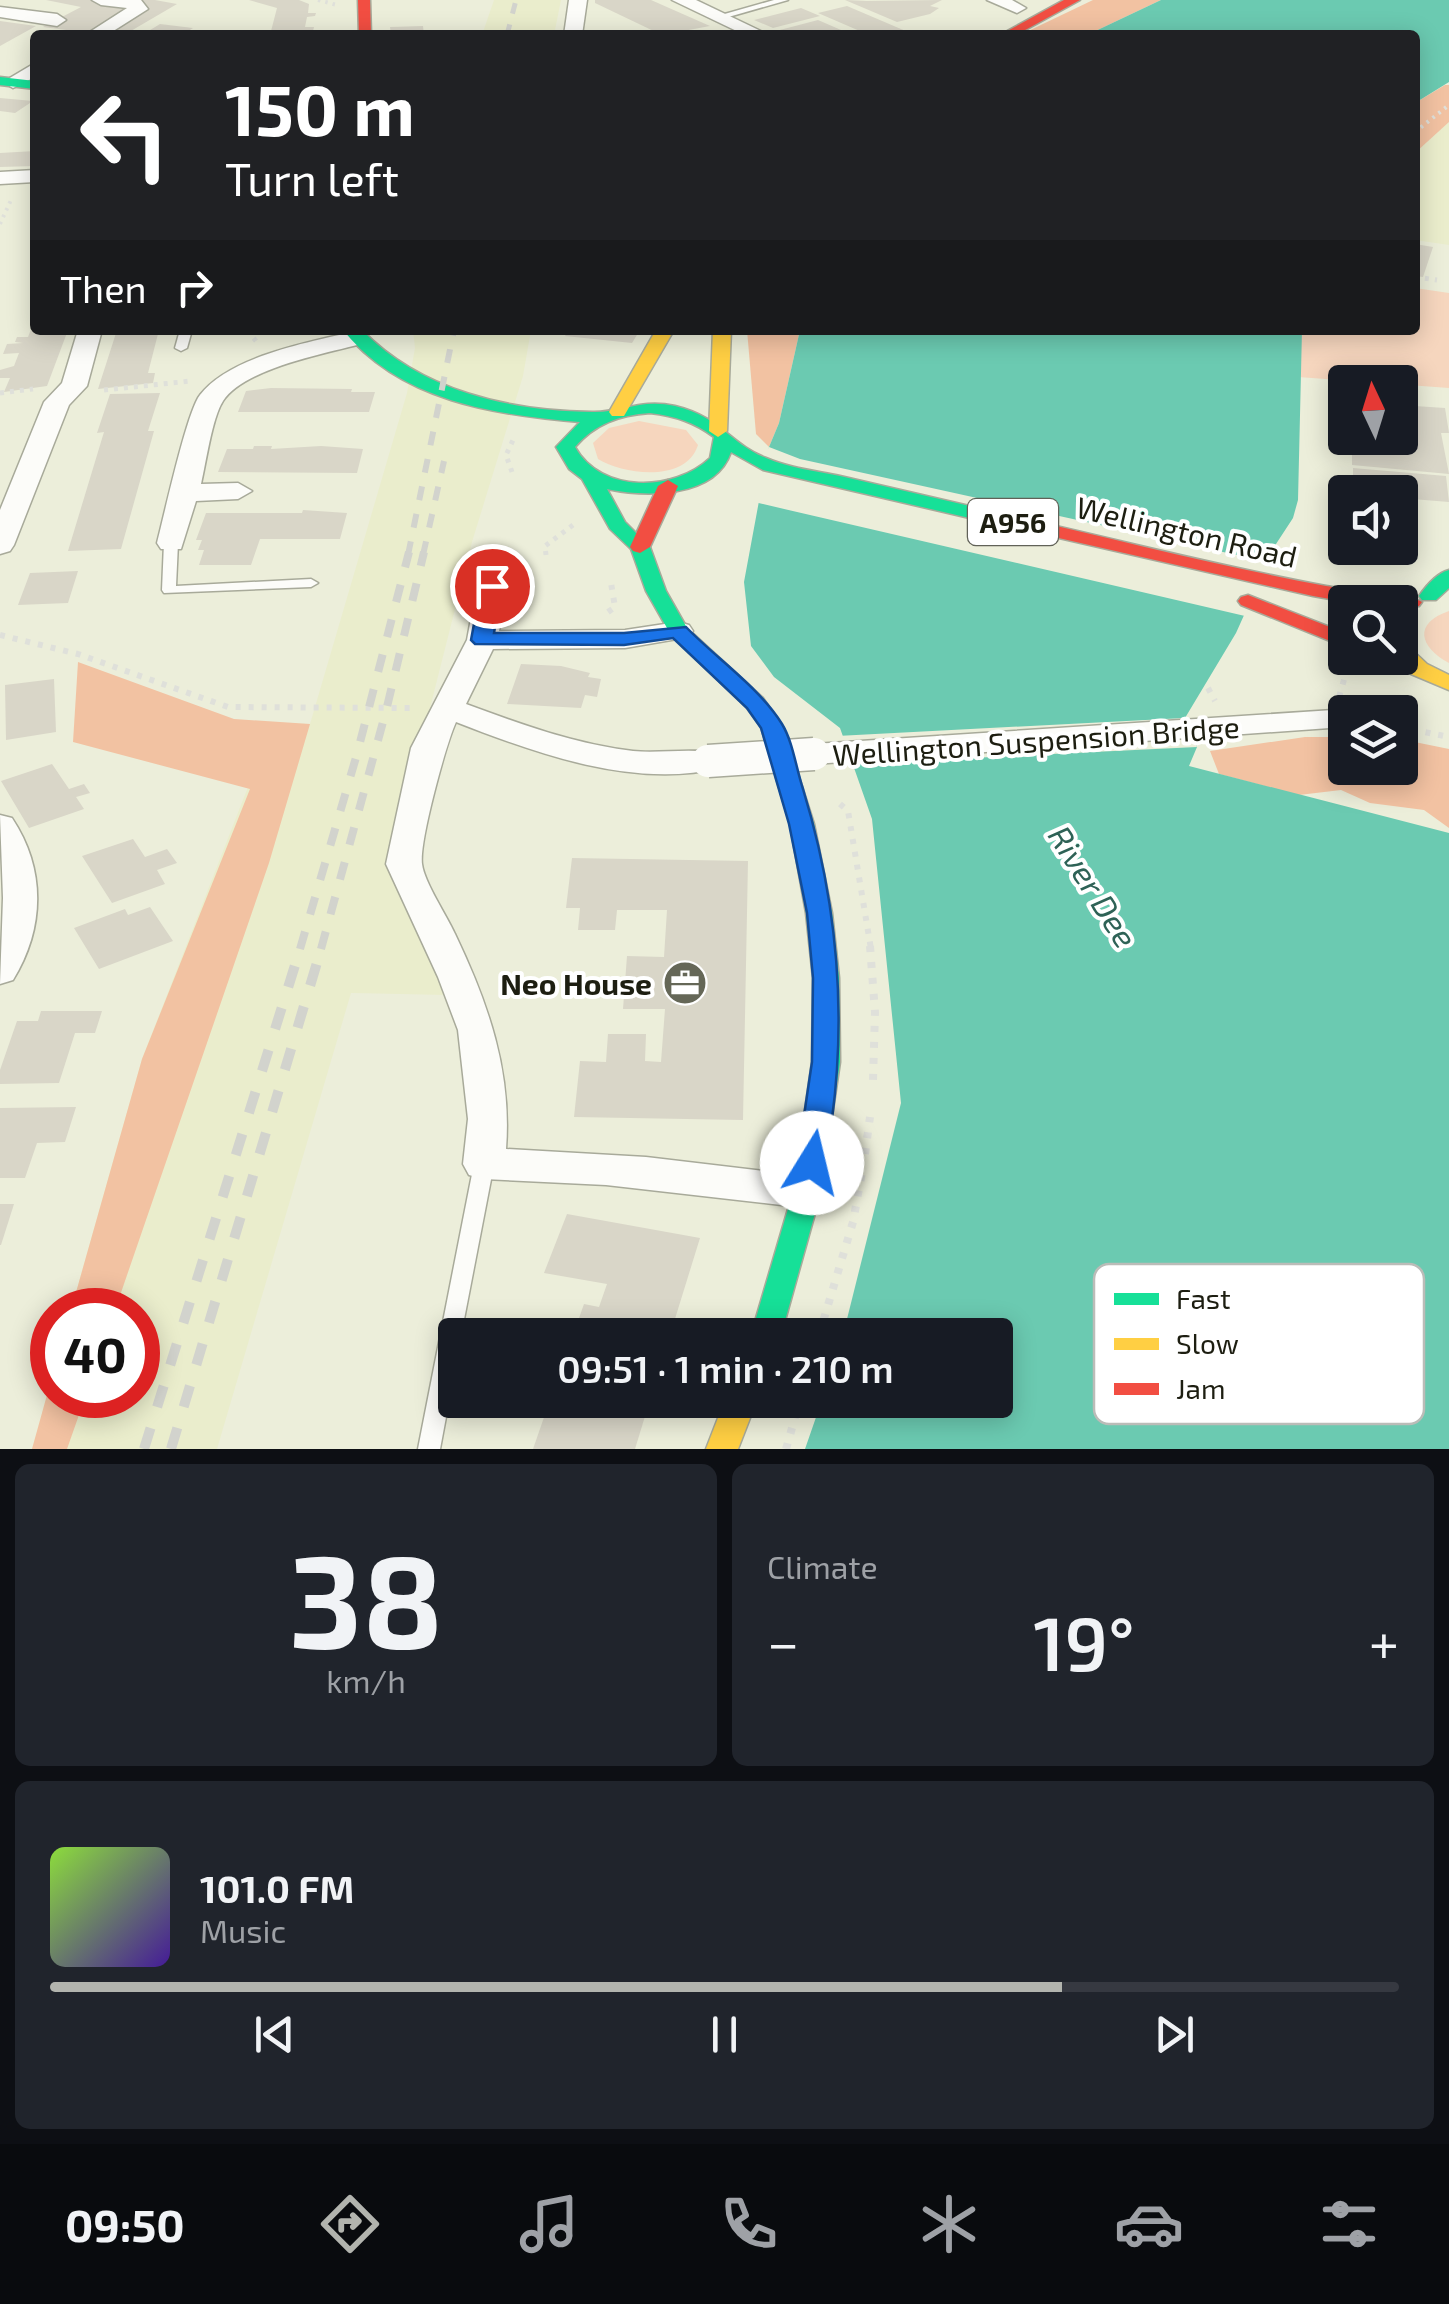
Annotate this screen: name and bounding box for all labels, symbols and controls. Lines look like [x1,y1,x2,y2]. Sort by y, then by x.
text: 150 m [225,66,415,150]
icon: left [60,70,190,200]
text: Turn left [225,151,399,205]
icon: right [167,260,222,315]
text: Then [60,265,147,311]
north arrow [1328,365,1418,455]
map controls [1328,365,1418,785]
button: sound [1328,475,1418,565]
street label: Wellington Road [1073,488,1301,574]
road number: A956 [968,499,1058,545]
pin [450,544,535,629]
icon: arrive [465,559,520,614]
button: search [1328,585,1418,675]
button: layers [1328,695,1418,785]
street label: Wellington Suspension Bridge [831,708,1241,772]
water label: River Dee [1042,818,1146,954]
office icon: Neo House [662,960,708,1006]
place label: Neo House [500,965,652,1001]
position arrow [760,1111,864,1215]
legend [1094,1264,1424,1424]
text: Fast [1176,1281,1231,1315]
speed limit sign: 40 [30,1288,160,1418]
text: Slow [1176,1326,1239,1360]
text: 09:51 · 1 min · 210 m [557,1345,894,1391]
text: Jam [1176,1371,1225,1405]
text: 38 [289,1518,443,1674]
text: Climate [767,1547,878,1585]
text: 19° [1033,1596,1135,1686]
text: − [767,1608,799,1674]
text: + [1369,1608,1399,1674]
text: km/h [326,1661,406,1699]
text: 101.0 FM [200,1865,354,1911]
text: Music [200,1911,286,1949]
icon: previous [247,2007,302,2062]
icon: pause [697,2007,752,2062]
icon: next [1147,2007,1202,2062]
icon: directions [315,2189,385,2259]
icon: music [514,2189,584,2259]
icon: phone [714,2189,784,2259]
icon: climate [914,2189,984,2259]
icon: car [1114,2189,1184,2259]
icon: filters [1314,2189,1384,2259]
text: 09:50 [65,2197,185,2251]

